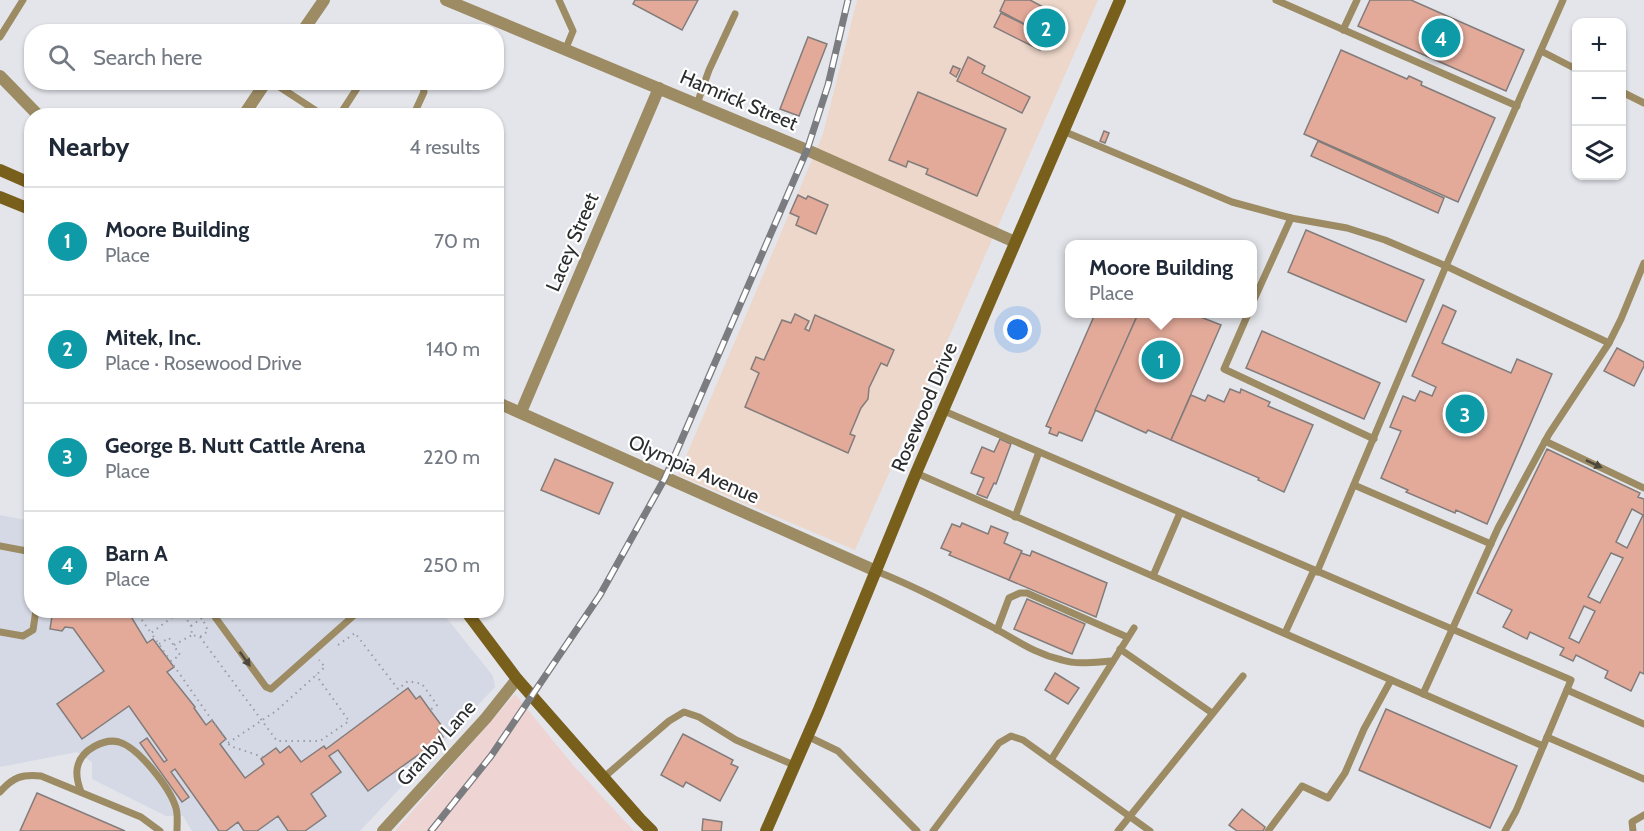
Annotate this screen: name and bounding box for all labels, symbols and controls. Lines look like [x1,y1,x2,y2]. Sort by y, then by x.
pin: 2 [1026,6,1066,51]
pin: 4 [1422,15,1460,60]
map controls [1572,18,1626,180]
button: + [1572,18,1626,72]
search box [24,24,504,90]
icon: search [45,41,78,74]
text: Search here [93,44,202,71]
street label: Hamrick Street [677,64,802,136]
button: − [1572,72,1626,126]
button: layers [1572,126,1626,180]
text: Nearby [48,131,129,163]
text: 4 results [409,135,480,159]
street label: Lacey Street [540,189,604,295]
text: Moore Building [105,216,249,243]
text: 1 [64,229,71,253]
text: 70 m [434,229,480,253]
popup [1065,240,1257,318]
text: Place [105,243,150,267]
text: Moore Building [1089,254,1233,281]
text: Place [1089,281,1134,305]
your location [1003,315,1032,344]
text: Mitek, Inc. [105,324,201,351]
text: 2 [62,337,73,361]
text: 140 m [426,337,480,361]
pin: 1 [1142,338,1180,382]
street label: Rosewood Drive [886,339,962,475]
text: Place · Rosewood Drive [105,351,302,375]
pin: 3 [1446,392,1484,436]
street label: Olympia Avenue [625,429,763,509]
text: George B. Nutt Cattle Arena [105,432,365,459]
text: 3 [62,445,73,469]
text: 220 m [423,445,480,469]
text: Place [105,459,150,483]
one-way arrow [1586,460,1603,469]
text: Barn A [105,540,168,567]
text: 4 [61,553,74,577]
text: 250 m [423,553,480,577]
text: Place [105,567,150,591]
one-way arrow [239,650,251,666]
street label: Granby Lane [391,695,481,791]

